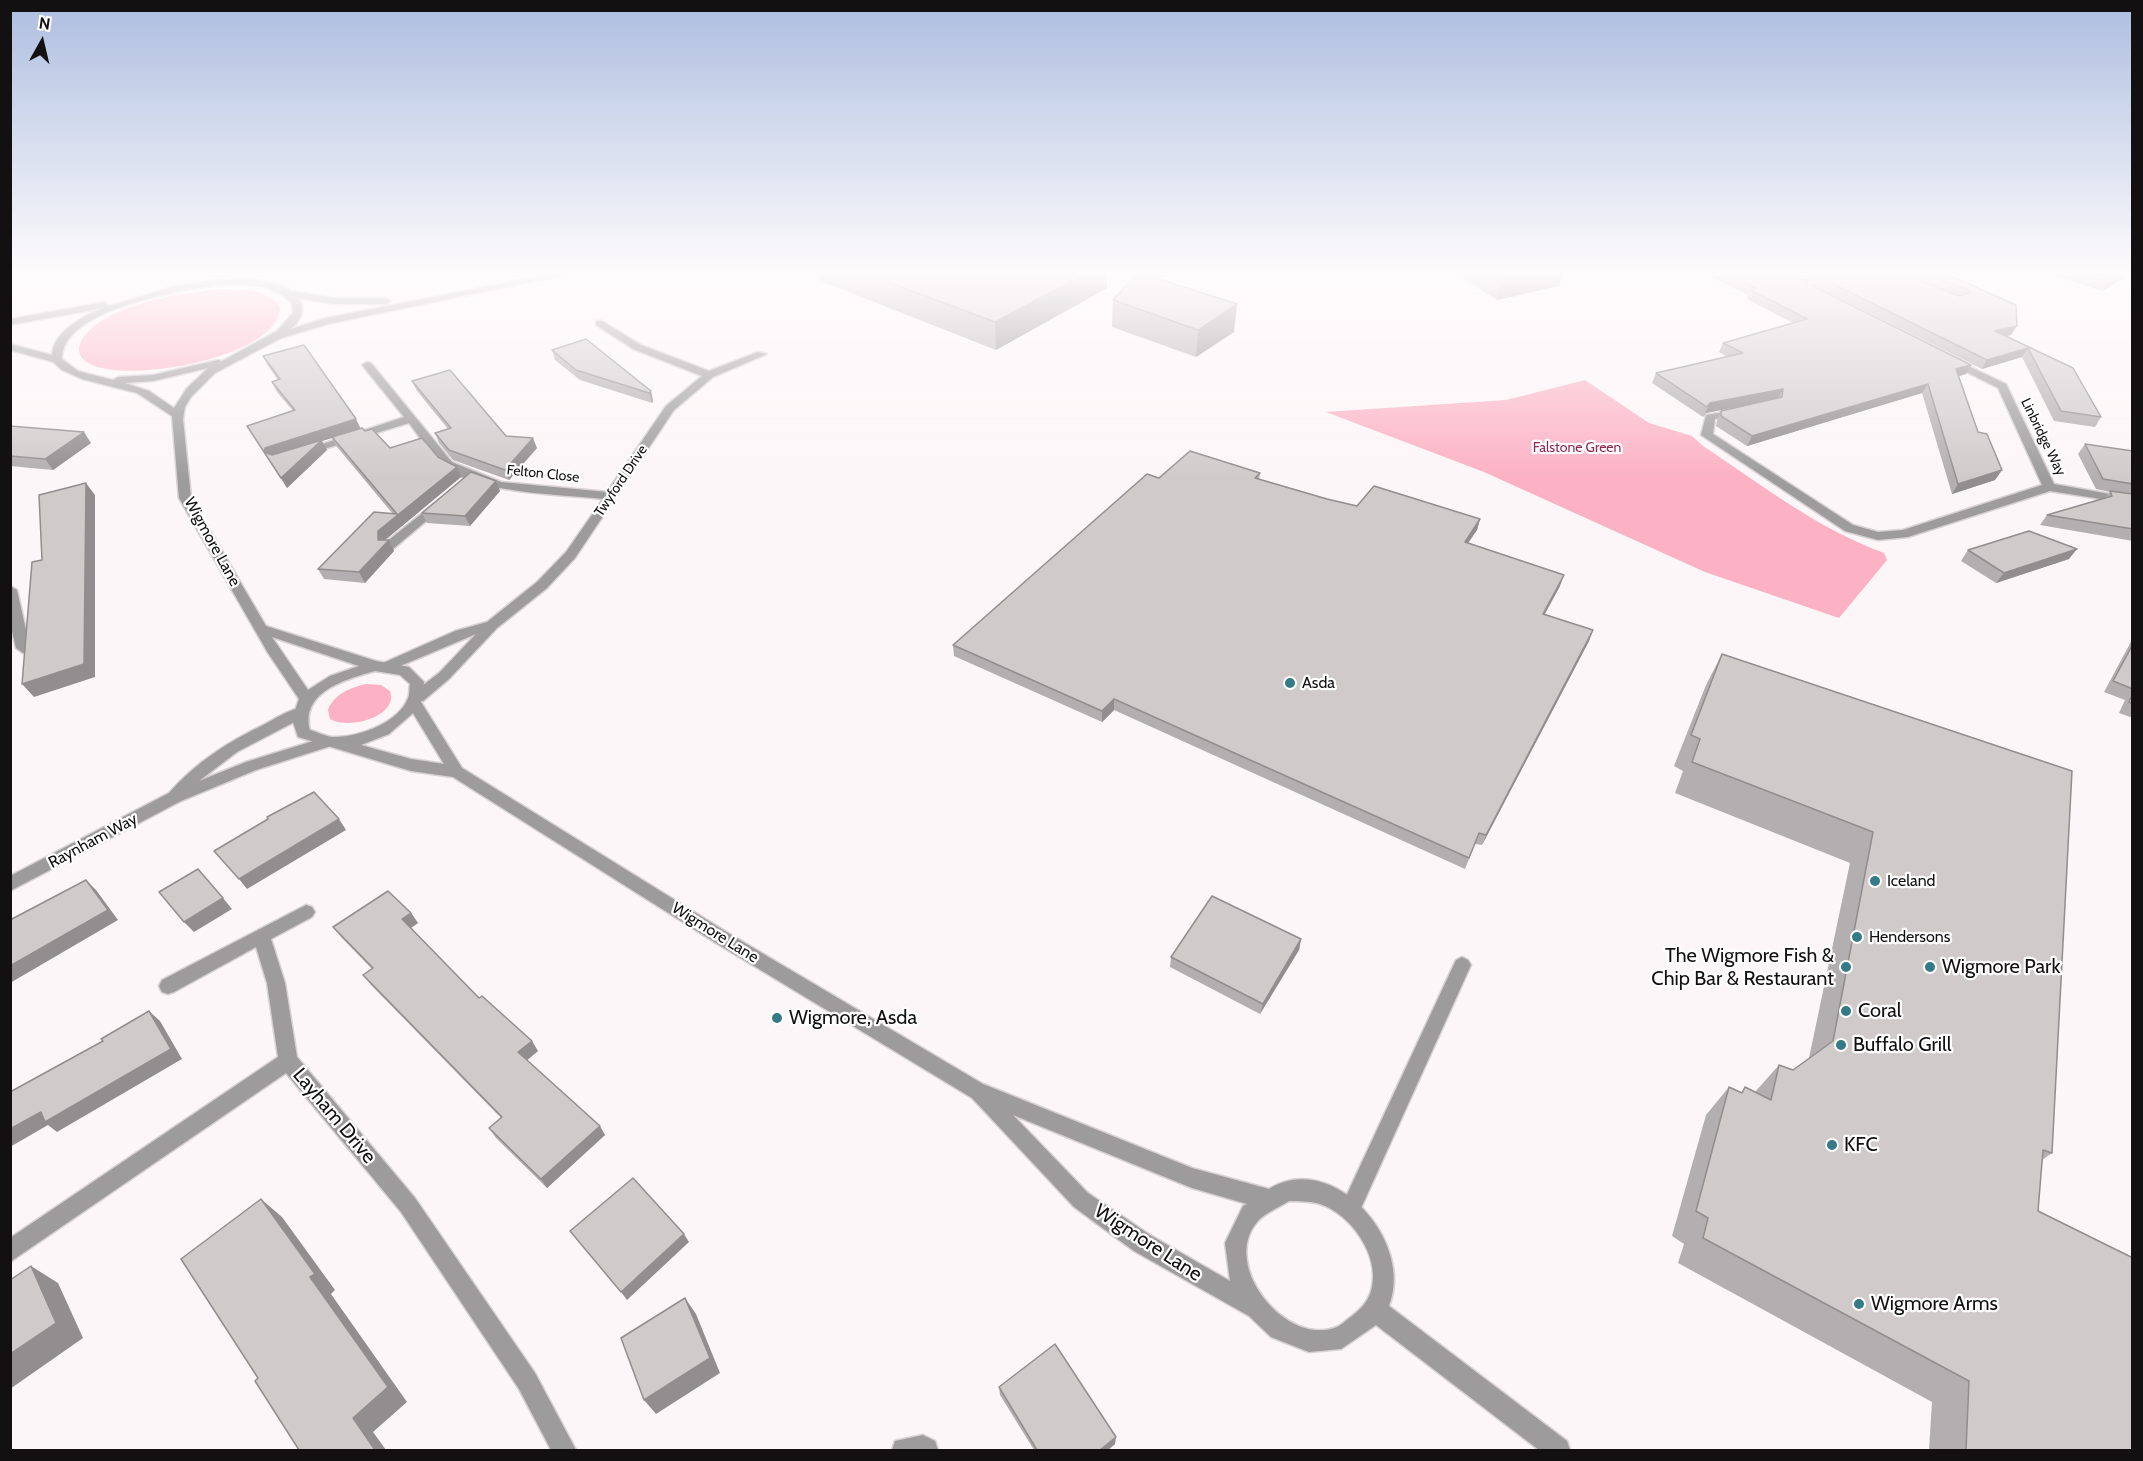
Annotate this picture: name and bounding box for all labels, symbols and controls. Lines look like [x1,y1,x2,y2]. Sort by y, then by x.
north arrow [12,12,72,72]
text: N [38,13,51,34]
street label: Linbridge Way [2017,395,2069,479]
park label: Falstone Green [1533,440,1621,456]
street label: Twyford Drive [591,442,651,520]
street label: Felton Close [506,462,580,486]
street label: Wigmore Lane [180,494,244,590]
place label: Asda [1302,673,1335,693]
marker: Asda [1283,676,1297,690]
street label: Raynham Way [45,810,141,872]
place label: Iceland [1887,871,1935,891]
marker: Iceland [1868,874,1882,888]
street label: Wigmore Lane [668,899,762,967]
place label: Hendersons [1869,927,1950,947]
marker: Hendersons [1850,930,1864,944]
place label: The Wigmore Fish & Chip Bar & Restaurant [1651,944,1834,991]
place label: Wigmore Park [1942,955,2060,979]
marker: The Wigmore Fish & Chip Bar & Restaurant [1839,960,1853,974]
marker: Wigmore Park [1923,960,1937,974]
place label: Coral [1858,999,1902,1023]
marker: Coral [1839,1004,1853,1018]
place label: Wigmore, Asda [789,1006,917,1030]
marker: Wigmore, Asda [770,1011,784,1025]
place label: Buffalo Grill [1853,1033,1951,1057]
marker: Buffalo Grill [1834,1038,1848,1052]
street label: Layham Drive [287,1064,381,1168]
place label: KFC [1844,1133,1878,1157]
marker: KFC [1825,1138,1839,1152]
street label: Wigmore Lane [1090,1199,1206,1287]
place label: Wigmore Arms [1871,1292,1998,1316]
marker: Wigmore Arms [1852,1297,1866,1311]

